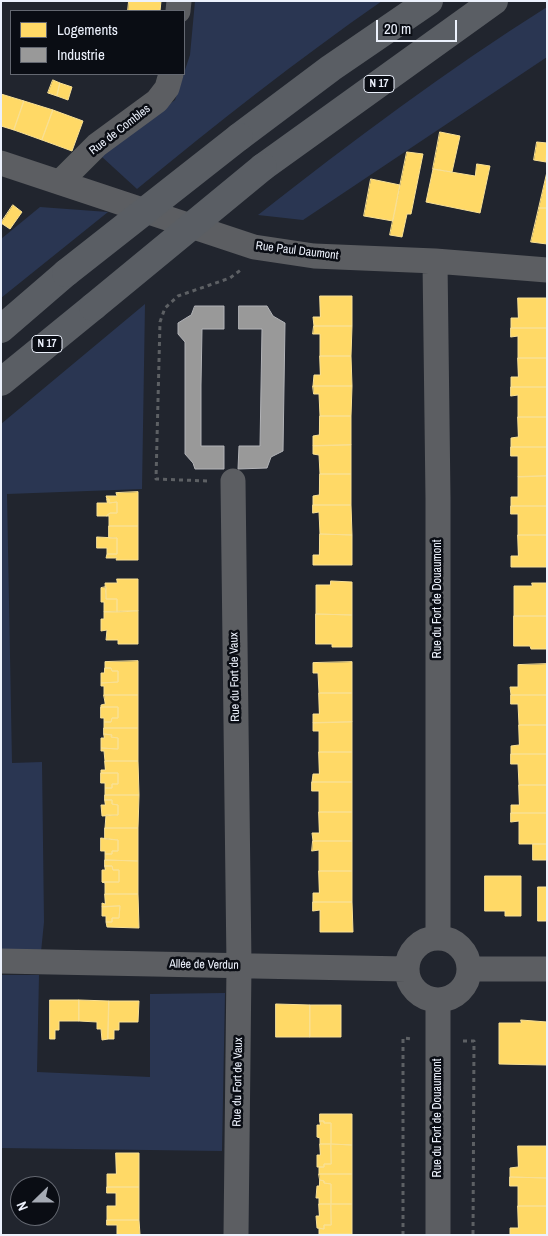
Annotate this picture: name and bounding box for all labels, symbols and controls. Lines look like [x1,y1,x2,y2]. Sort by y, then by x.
legend [10,10,185,75]
scale bar [378,10,459,42]
text: 20 m [384,18,411,39]
text: Logements [57,19,118,40]
text: Industrie [57,44,105,65]
road number: N 17 [364,76,394,92]
street label: Rue de Combles [87,102,153,158]
street label: Rue Paul Daumont [255,239,339,263]
road number: N 17 [32,336,62,352]
street label: Rue du Fort de Douaumont [431,540,445,658]
street label: Rue du Fort de Vaux [227,632,243,722]
street label: Allée de Verdun [169,957,239,973]
street label: Rue du Fort de Vaux [230,1037,246,1127]
street label: Rue du Fort de Douaumont [431,1059,445,1177]
north arrow [10,1176,60,1226]
text: N [12,1199,32,1213]

